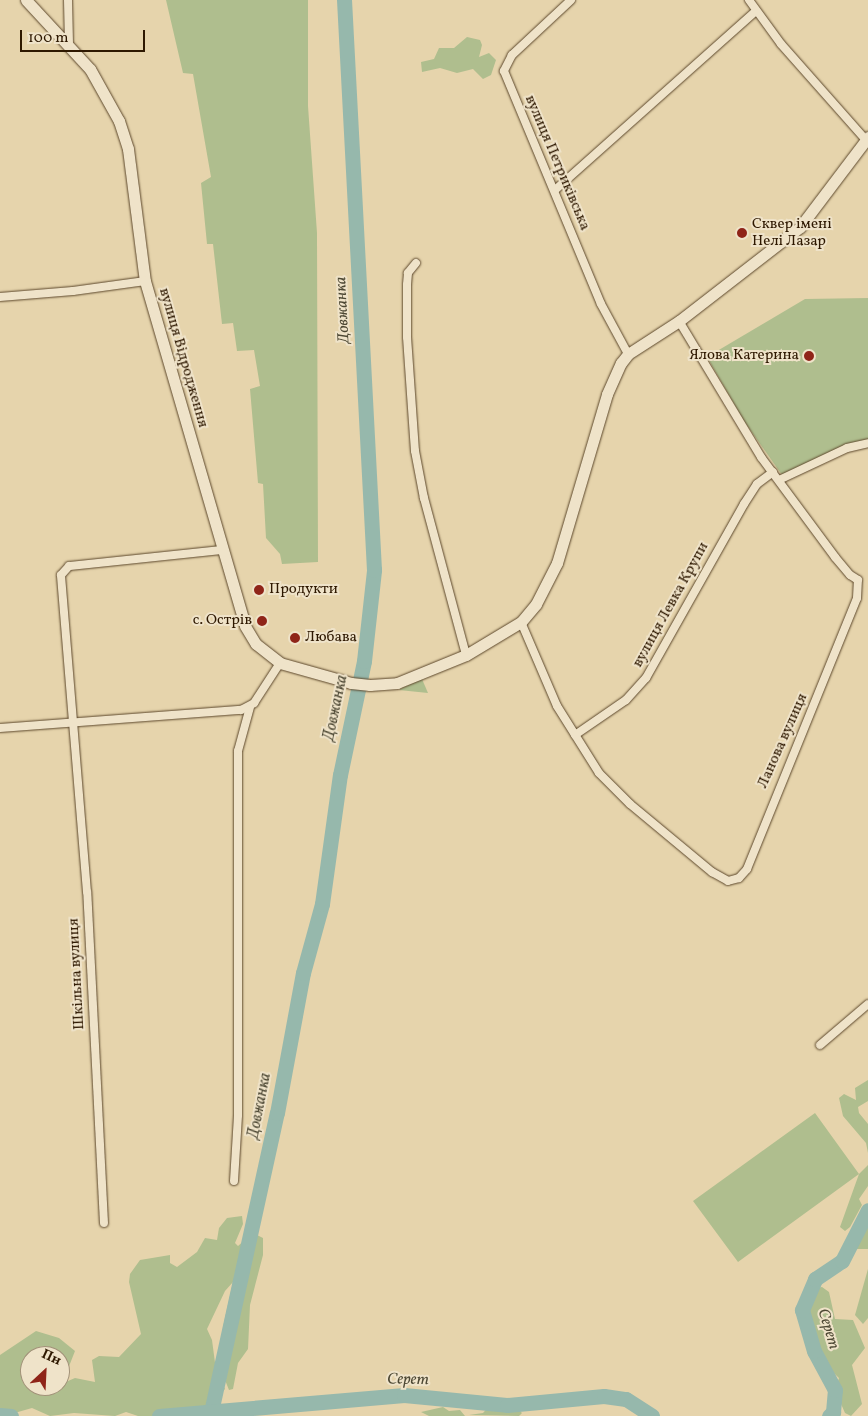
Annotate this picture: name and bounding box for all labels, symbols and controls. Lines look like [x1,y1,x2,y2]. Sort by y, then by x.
scale bar [22,20,148,52]
text: 100 m [28,28,68,49]
street label: вулиця Петриківська [520,93,594,233]
place label: Сквер імені Нелі Лазар [752,215,832,250]
marker: Сквер імені Нелі Лазар [736,227,748,239]
water label: Довжанка [332,276,354,344]
street label: вулиця Відродження [154,286,212,430]
place label: Ялова Катерина [689,347,799,365]
marker: Ялова Катерина [803,350,815,362]
street label: вулиця Левка Крупи [629,539,713,671]
place label: Продукти [269,581,338,599]
marker: Продукти [253,584,265,596]
place label: с. Острів [193,612,252,630]
marker: с. Острів [256,615,268,627]
place label: Любава [305,629,357,647]
marker: Любава [289,632,301,644]
water label: Довжанка [320,673,352,743]
street label: Ланова вулиця [754,691,812,791]
street label: Шкільна вулиця [65,918,89,1030]
water label: Довжанка [244,1071,276,1141]
water label: Серет [813,1306,843,1352]
text: Пн [38,1345,64,1371]
north arrow [20,1346,70,1396]
water label: Серет [387,1370,429,1390]

